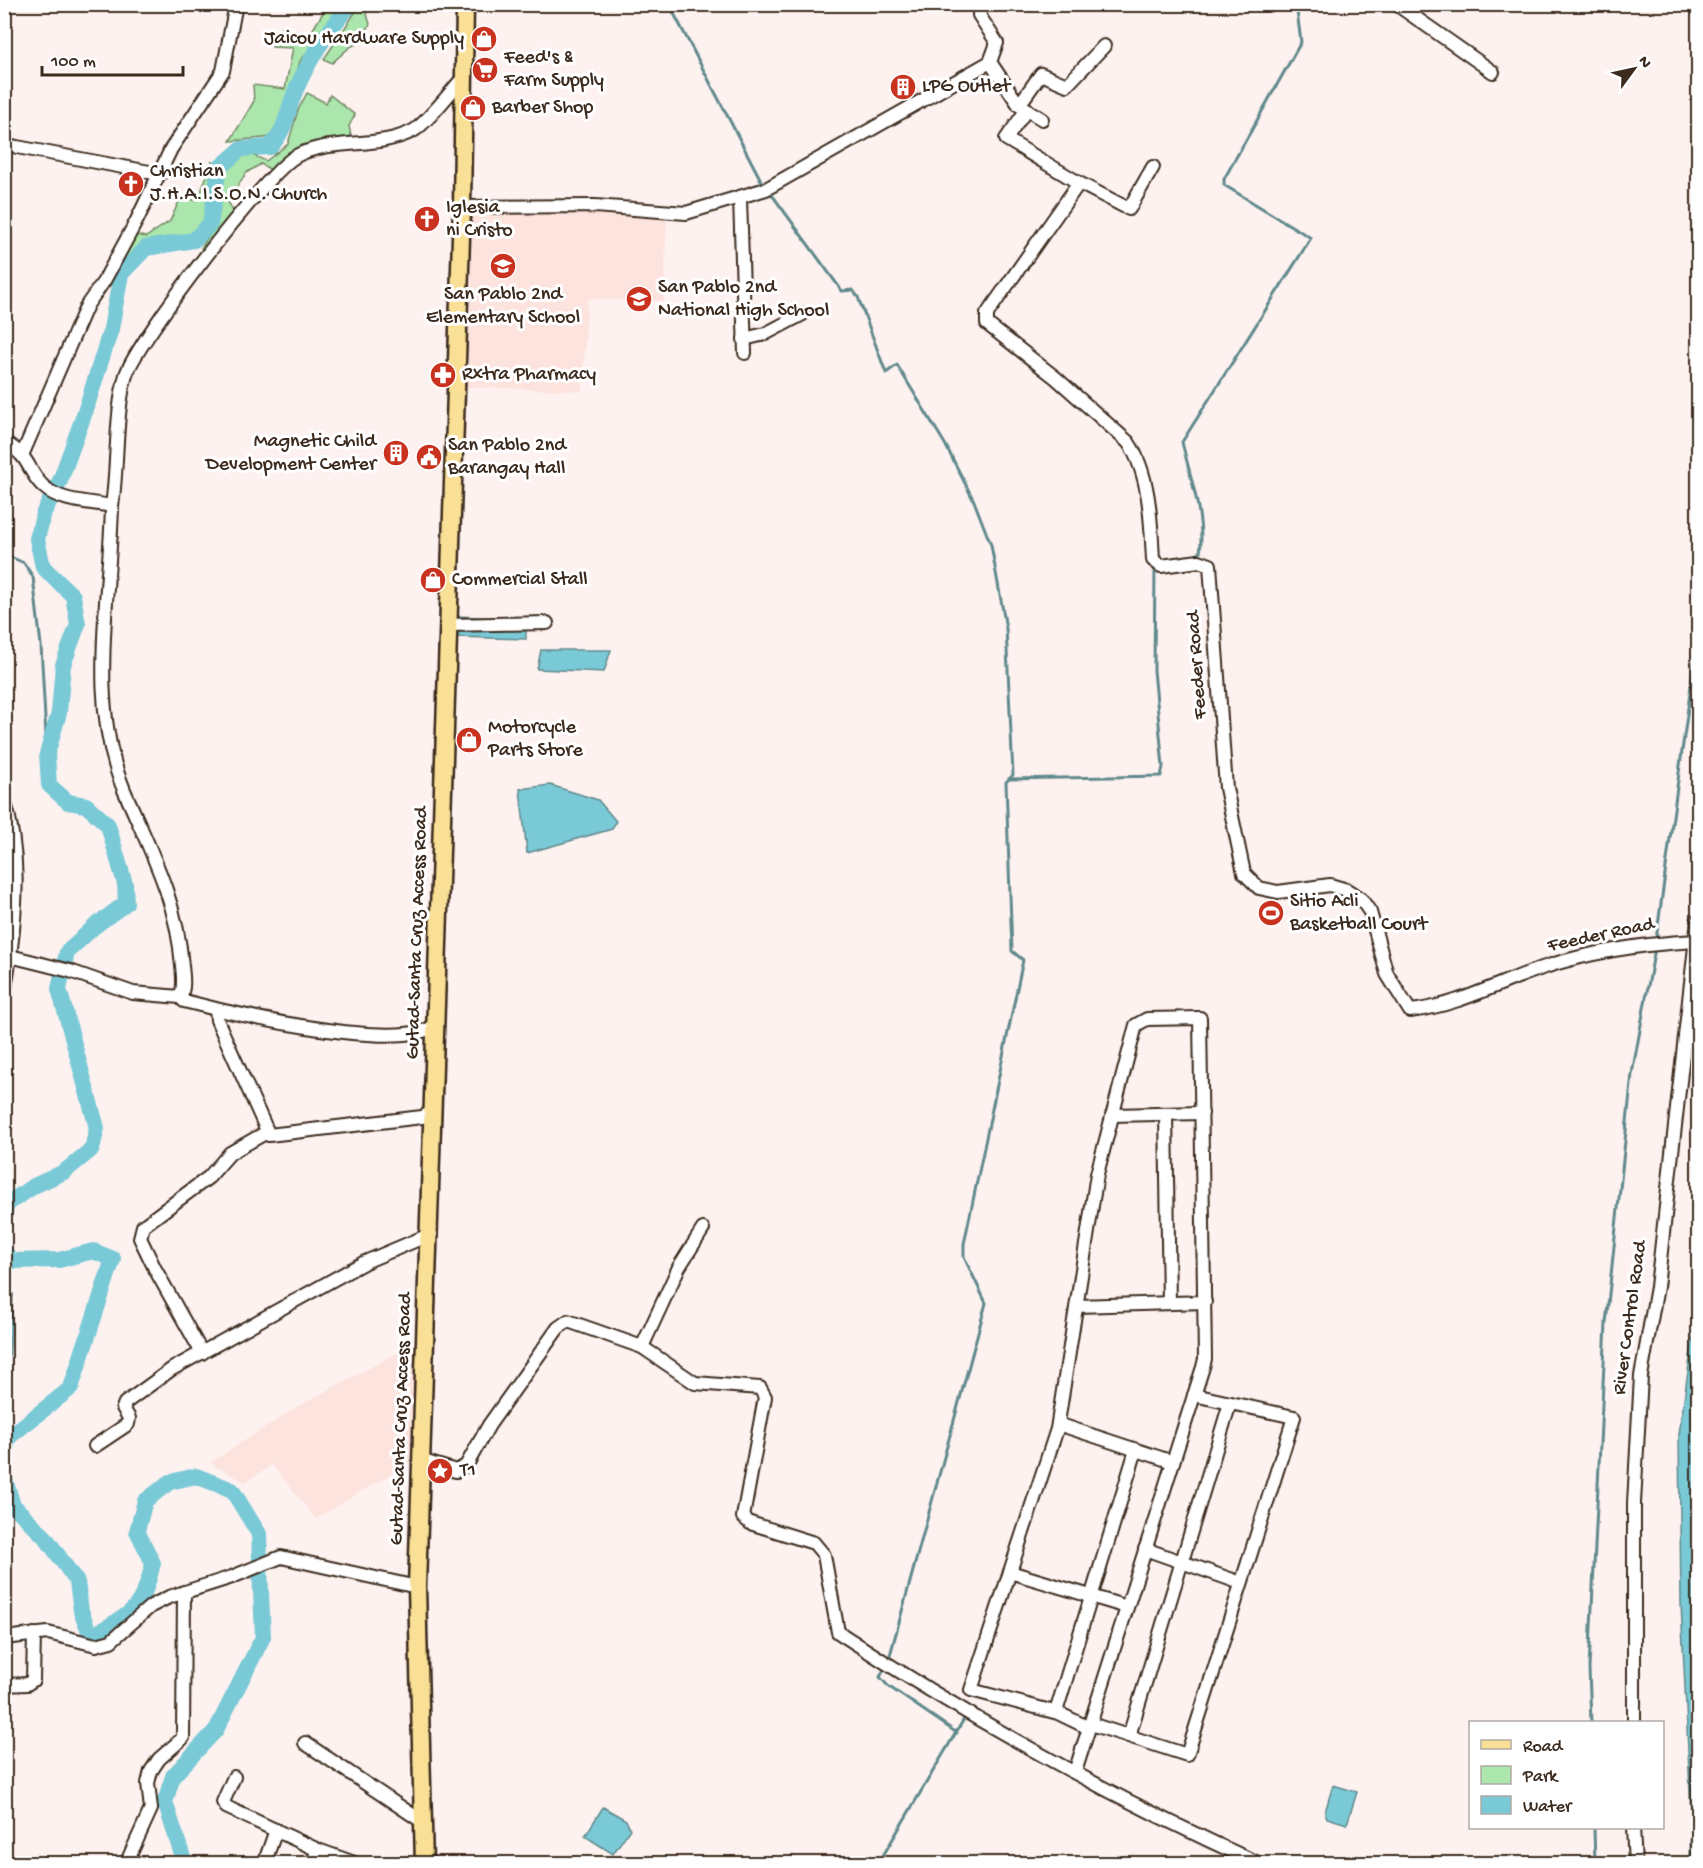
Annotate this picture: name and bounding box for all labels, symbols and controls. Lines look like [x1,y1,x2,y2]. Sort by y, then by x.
shop icon: Jaicou Hardware Supply [469,24,499,54]
place label: Jaicou Hardware Supply [264,28,464,51]
scale bar [42,39,183,77]
north arrow [1604,39,1664,99]
place label: Feed's & Farm Supply [503,47,604,93]
text: 100 m [50,52,96,73]
text: N [1633,53,1655,73]
supermarket icon: Feed's & Farm Supply [470,55,500,85]
building icon: LPG Outlet [888,72,918,102]
place label: LPG Outlet [922,76,1012,99]
shop icon: Barber Shop [458,93,488,123]
place label: Barber Shop [491,97,594,120]
place label: Christian J.H.A.I.S.O.N. Church [150,161,328,207]
church icon: Christian J.H.A.I.S.O.N. Church [116,169,146,199]
place label: Iglesia ni Cristo [446,197,513,243]
church icon: Iglesia ni Cristo [412,204,442,234]
school or university icon: San Pablo 2nd Elementary School [488,251,518,281]
place label: San Pablo 2nd National High School [658,277,829,323]
place label: San Pablo 2nd Elementary School [426,284,580,330]
school or university icon: San Pablo 2nd National High School [624,284,654,314]
pharmacy icon: Rxtra Pharmacy [428,360,458,390]
place label: Rxtra Pharmacy [462,364,596,387]
place label: Magnetic Child Development Center [204,431,378,477]
place label: San Pablo 2nd Barangay Hall [447,435,568,481]
building icon: Magnetic Child Development Center [381,438,411,468]
public building icon: San Pablo 2nd Barangay Hall [414,442,444,472]
shop icon: Commercial Stall [418,565,448,595]
place label: Commercial Stall [452,569,588,592]
street label: Feeder Road [1183,608,1213,721]
place label: Motorcycle Parts Store [487,717,583,763]
shop icon: Motorcycle Parts Store [454,725,484,755]
street label: Gutad-Santa Cruz Access Road [402,804,434,1060]
place label: Sitio Acli Basketball Court [1289,891,1429,937]
sports icon: Sitio Acli Basketball Court [1256,898,1286,928]
street label: Feeder Road [1545,913,1659,959]
street label: River Control Road [1609,1237,1653,1396]
street label: Gutad-Santa Cruz Access Road [386,1290,418,1546]
place icon: T1 [425,1456,455,1486]
place label: T1 [459,1460,476,1483]
legend [1469,1721,1664,1829]
text: Road [1523,1737,1564,1758]
text: Park [1522,1767,1559,1788]
text: Water [1523,1797,1573,1818]

